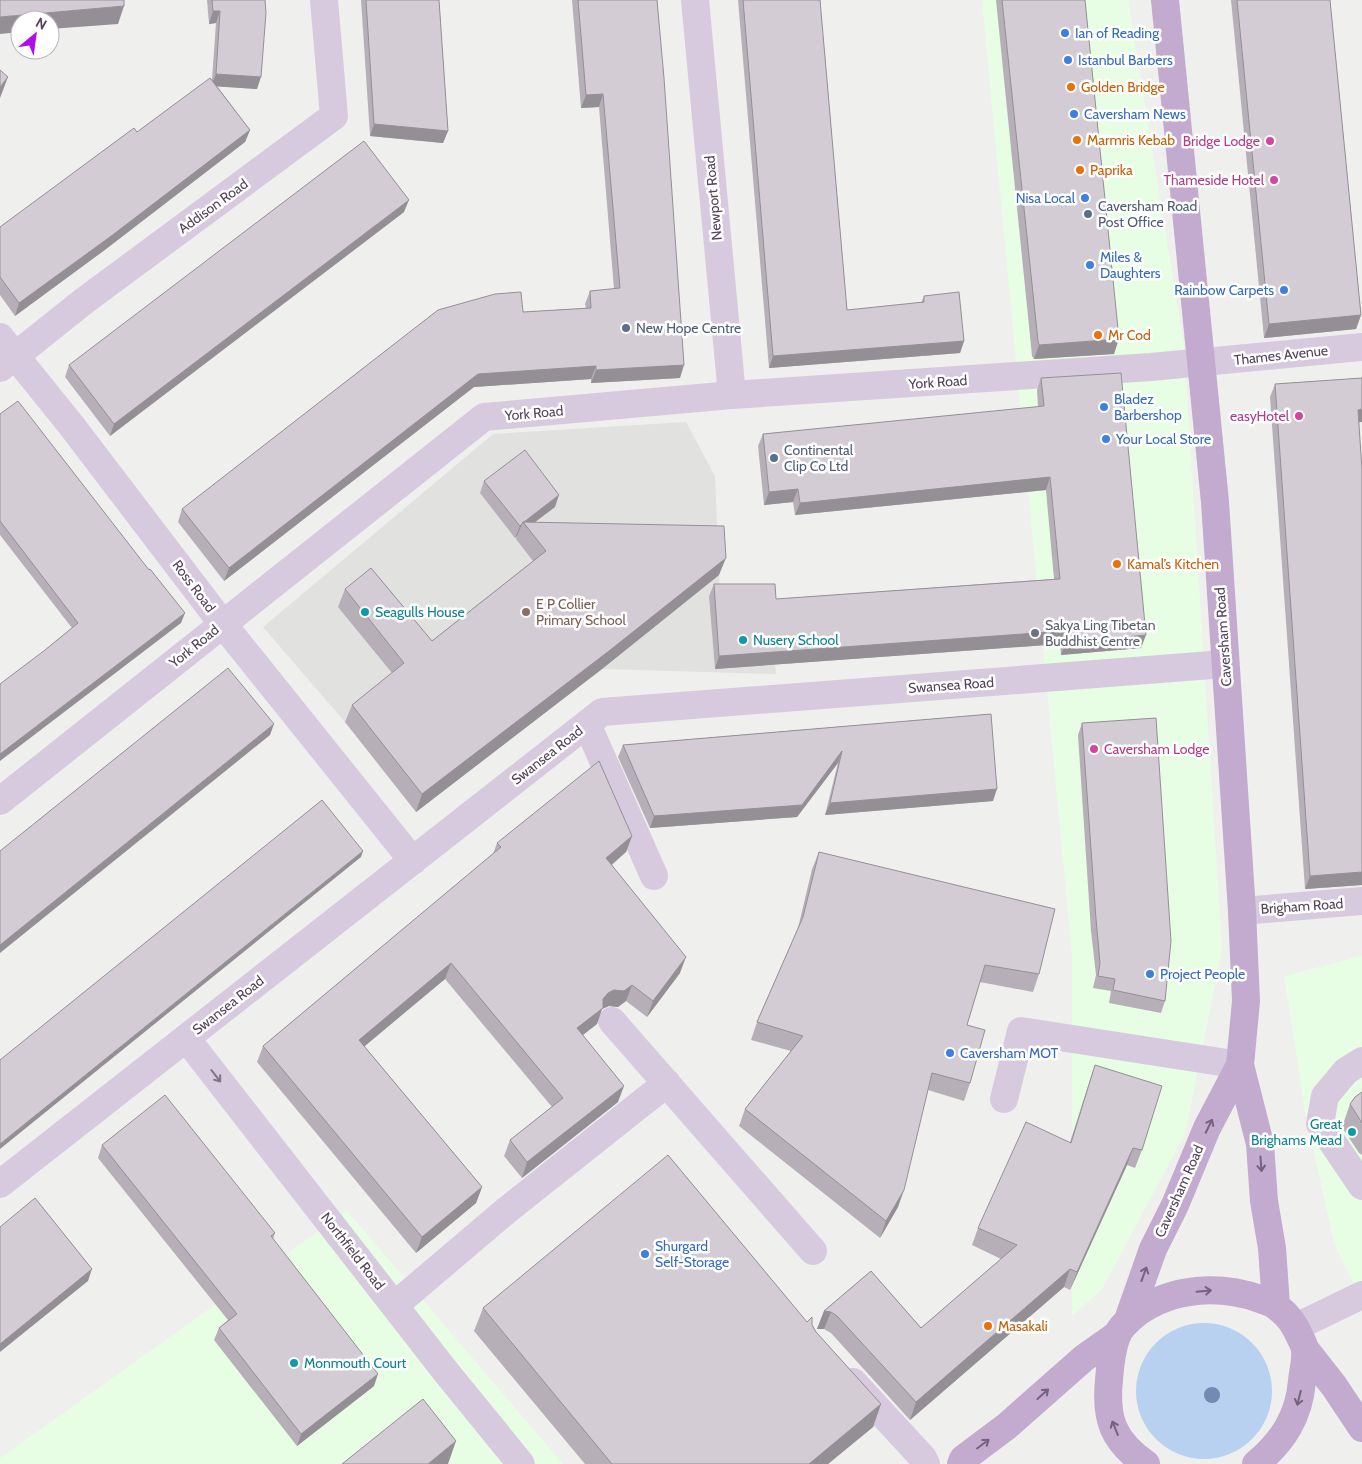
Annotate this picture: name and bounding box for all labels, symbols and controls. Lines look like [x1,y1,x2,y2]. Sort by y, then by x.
north arrow [10,10,60,60]
text: N [33,13,50,34]
place label: Ian of Reading [1075,24,1160,42]
marker: Ian of Reading [1059,27,1071,39]
place label: Istanbul Barbers [1078,51,1173,69]
marker: Istanbul Barbers [1062,54,1074,66]
place label: Golden Bridge [1081,78,1165,96]
marker: Golden Bridge [1065,81,1077,93]
place label: Caversham News [1084,105,1186,123]
marker: Caversham News [1068,108,1080,120]
place label: Marmris Kebab [1087,131,1175,149]
place label: Bridge Lodge [1183,132,1260,150]
marker: Marmris Kebab [1071,134,1083,146]
marker: Bridge Lodge [1264,135,1276,147]
street label: Newport Road [700,155,726,241]
place label: Paprika [1090,161,1133,179]
marker: Paprika [1074,164,1086,176]
place label: Thameside Hotel [1164,171,1265,189]
marker: Thameside Hotel [1268,174,1280,186]
street label: Addison Road [175,175,251,237]
place label: Nisa Local [1016,189,1076,207]
marker: Nisa Local [1079,192,1091,204]
place label: Caversham Road Post Office [1098,197,1197,231]
marker: Caversham Road Post Office [1082,208,1094,220]
place label: Miles & Daughters [1100,248,1161,282]
marker: Miles & Daughters [1084,259,1096,271]
place label: Rainbow Carpets [1174,281,1274,299]
marker: Rainbow Carpets [1278,284,1290,296]
place label: New Hope Centre [636,319,741,337]
marker: New Hope Centre [620,322,632,334]
place label: Mr Cod [1108,326,1151,344]
marker: Mr Cod [1092,329,1104,341]
street label: Thames Avenue [1233,341,1329,369]
street label: York Road [907,371,968,393]
place label: Bladez Barbershop [1114,390,1182,424]
street label: York Road [503,401,564,425]
marker: Bladez Barbershop [1098,401,1110,413]
place label: easyHotel [1230,407,1290,425]
marker: easyHotel [1293,410,1305,422]
place label: Your Local Store [1115,430,1211,448]
marker: Your Local Store [1100,433,1112,445]
place label: Continental Clip Co Ltd [784,441,854,475]
marker: Continental Clip Co Ltd [768,452,780,464]
place label: Kamal’s Kitchen [1127,555,1219,573]
street label: Ross Road [168,556,220,616]
marker: Kamal’s Kitchen [1111,558,1123,570]
street label: Caversham Road [1211,587,1235,687]
place label: E P Collier Primary School [536,595,626,629]
place label: Seagulls House [375,603,465,621]
marker: Seagulls House [359,606,371,618]
marker: E P Collier Primary School [520,606,532,618]
place label: Sakya Ling Tibetan Buddhist Centre [1045,616,1156,650]
street label: York Road [165,621,222,672]
marker: Sakya Ling Tibetan Buddhist Centre [1029,627,1041,639]
place label: Nusery School [753,631,839,649]
marker: Nusery School [737,634,749,646]
street label: Swansea Road [908,673,994,697]
street label: Swansea Road [508,721,586,789]
place label: Caversham Lodge [1104,740,1209,758]
marker: Caversham Lodge [1088,743,1100,755]
street label: Brigham Road [1260,894,1344,918]
place label: Project People [1160,965,1245,983]
marker: Project People [1144,968,1156,980]
street label: Swansea Road [189,971,267,1039]
place label: Caversham MOT [960,1044,1059,1062]
marker: Caversham MOT [944,1047,956,1059]
one-way arrow [211,1069,222,1082]
place label: Great Brighams Mead [1251,1115,1342,1149]
one-way arrow [1204,1118,1214,1133]
marker: Great Brighams Mead [1346,1126,1358,1138]
street label: Caversham Road [1151,1142,1207,1240]
one-way arrow [1257,1156,1266,1172]
street label: Northfield Road [317,1209,389,1293]
place label: Shurgard Self-Storage [655,1237,729,1271]
marker: Shurgard Self-Storage [639,1248,651,1260]
one-way arrow [1140,1267,1149,1283]
one-way arrow [1196,1286,1212,1295]
place label: Masakali [998,1317,1048,1335]
marker: Masakali [982,1320,994,1332]
place label: Monmouth Court [304,1354,406,1372]
marker: Monmouth Court [288,1357,300,1369]
one-way arrow [1036,1389,1049,1400]
one-way arrow [1294,1389,1303,1405]
one-way arrow [1109,1421,1119,1436]
one-way arrow [976,1439,990,1449]

